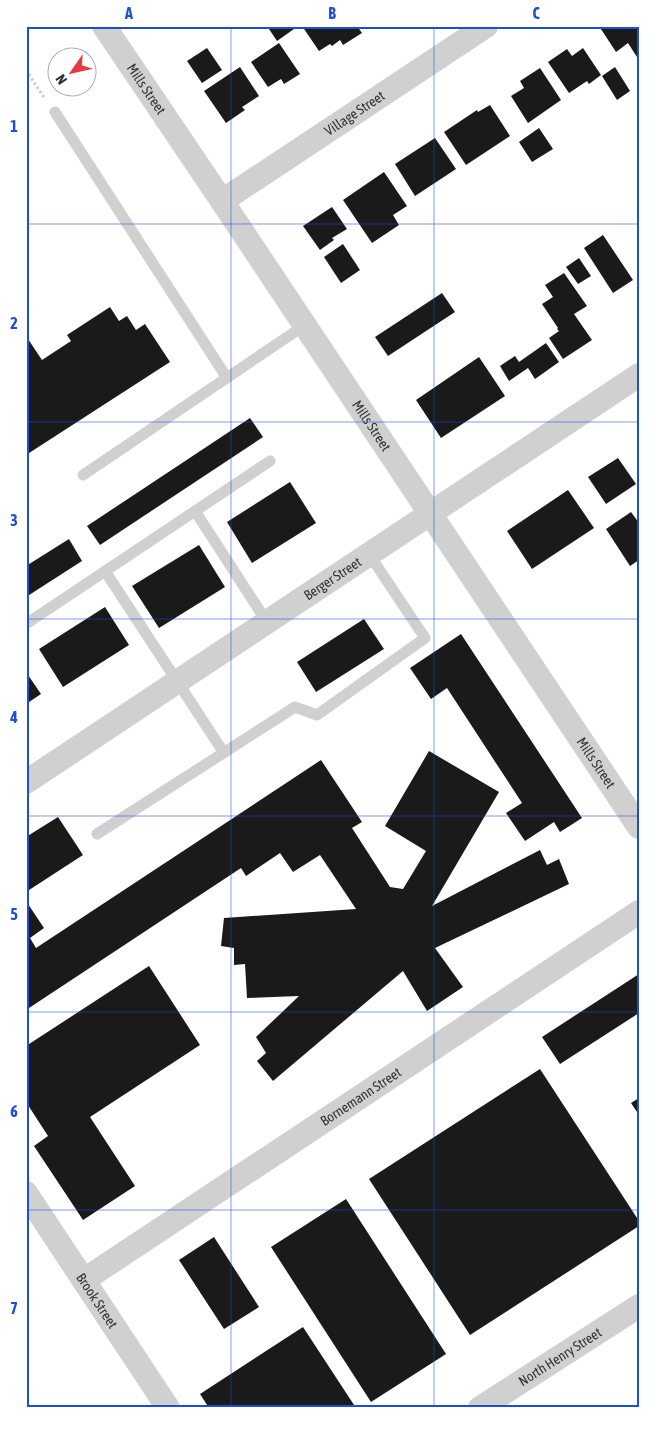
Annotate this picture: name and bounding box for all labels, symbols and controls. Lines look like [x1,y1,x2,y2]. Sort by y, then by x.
text: A [124,4,133,22]
text: B [328,4,336,22]
text: C [532,4,540,22]
north arrow [48,48,98,98]
street label: Mills Street [124,61,169,117]
text: N [52,71,70,87]
street label: Village Street [321,87,388,139]
text: 1 [10,117,18,135]
text: 2 [10,314,18,332]
street label: Mills Street [349,397,394,454]
text: 3 [10,511,18,529]
street label: Berger Street [301,554,364,603]
text: 4 [9,708,18,726]
street label: Mills Street [574,734,619,791]
text: 5 [10,905,18,923]
street label: Bornemann Street [317,1064,404,1129]
text: 6 [10,1102,18,1120]
street label: Brook Street [73,1270,121,1331]
text: 7 [10,1299,18,1317]
street label: North Henry Street [515,1324,604,1389]

